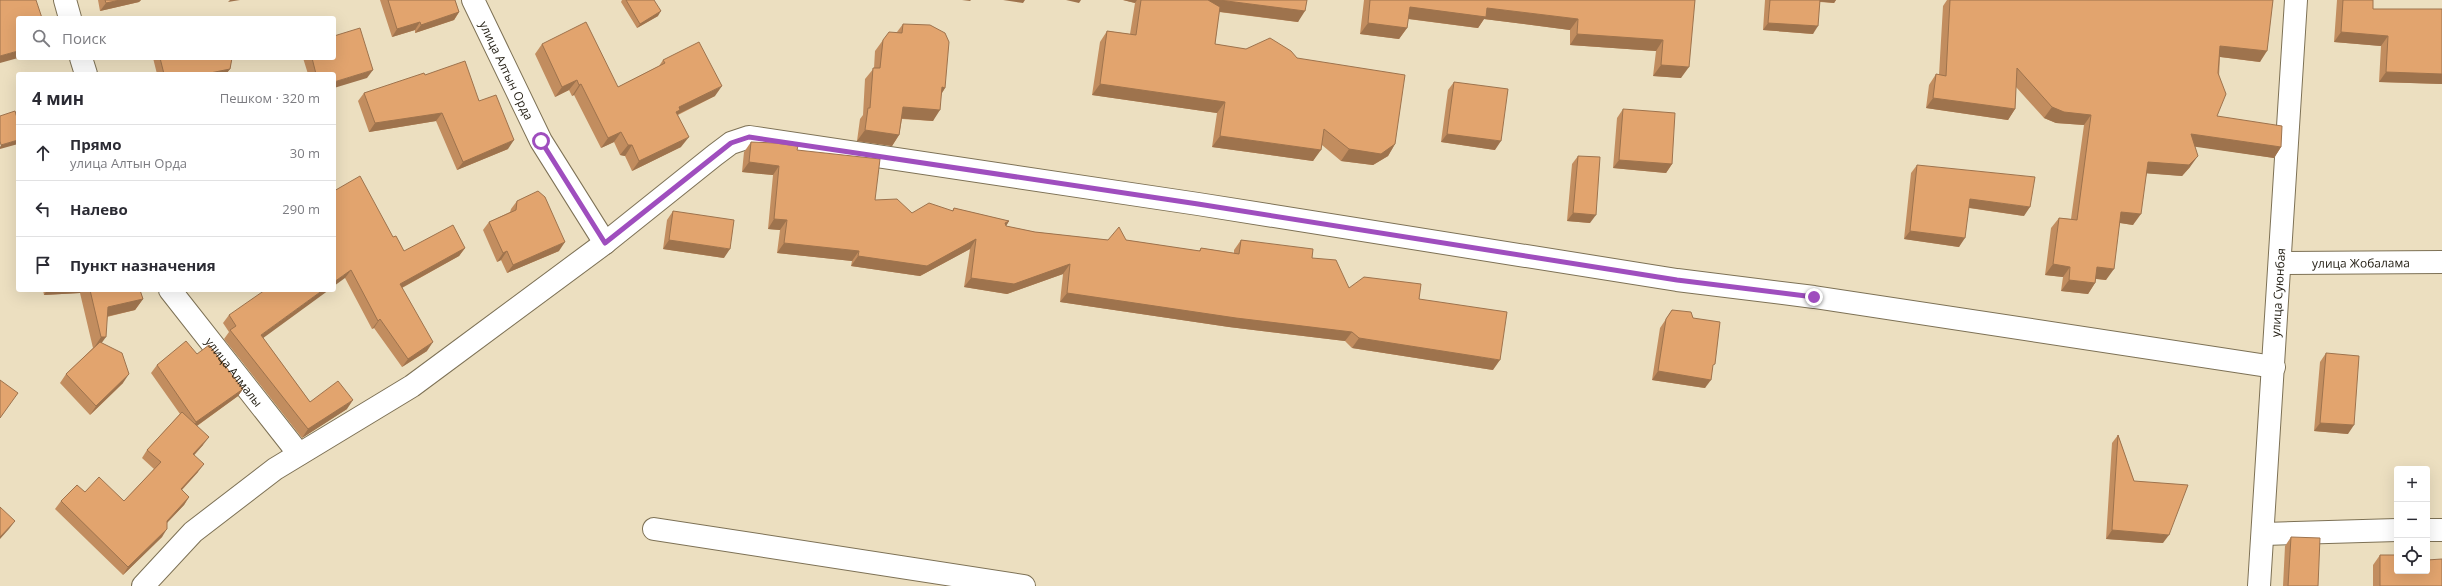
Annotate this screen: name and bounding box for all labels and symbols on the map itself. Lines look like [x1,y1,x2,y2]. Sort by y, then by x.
street label: улица Алтын Орда [476,18,538,123]
route start [532,132,550,150]
street label: улица Суюнбая [2266,247,2289,338]
street label: улица Жобалама [2312,254,2410,271]
route end [1805,288,1823,306]
street label: улица Алмалы [202,334,267,410]

